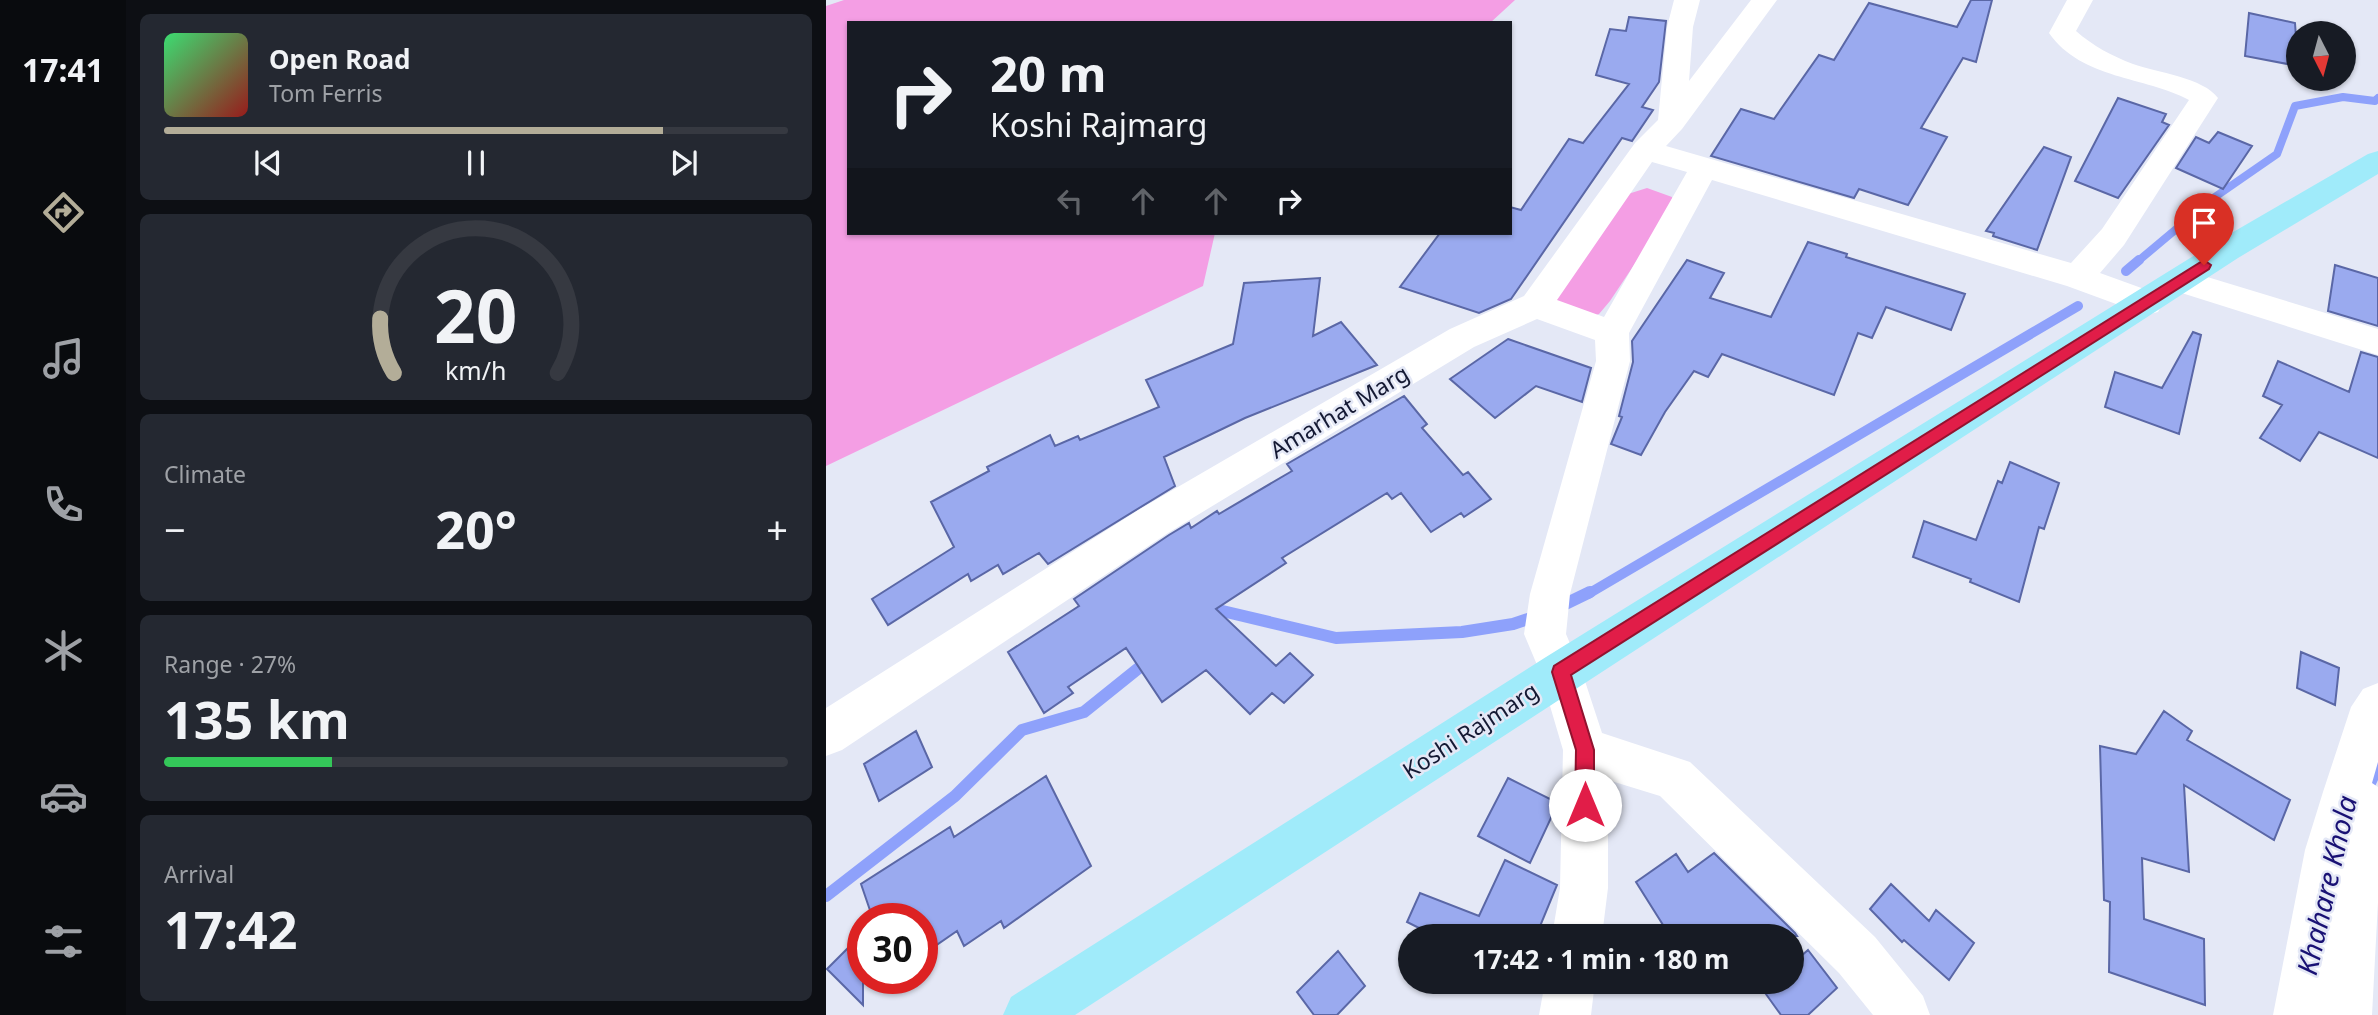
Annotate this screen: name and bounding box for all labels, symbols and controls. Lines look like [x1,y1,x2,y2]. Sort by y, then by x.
north arrow [2286,21,2356,91]
map controls [2286,21,2356,91]
text: 20 m [990,40,1107,106]
text: Open Road [269,41,411,77]
text: 17:41 [22,48,104,91]
icon: right [875,49,966,140]
text: Tom Ferris [269,77,382,109]
text: Koshi Rajmarg [990,103,1207,146]
icon: previous [249,144,287,182]
icon: pause [457,144,495,182]
icon: next [665,144,703,182]
icon: left [1051,182,1089,220]
icon: ahead [1124,182,1162,220]
icon: ahead [1197,182,1235,220]
icon: right [1270,182,1308,220]
icon: directions [39,188,88,237]
pin [2174,193,2234,265]
icon: arrive [2185,204,2223,242]
text: 20 [434,266,518,365]
icon: music [39,334,88,383]
text: km/h [445,353,507,387]
street label: Amarhat Marg [1263,357,1415,465]
text: Climate [164,458,246,490]
icon: phone [39,480,88,529]
text: 20° [435,493,517,564]
text: − [164,503,186,555]
text: + [766,503,788,555]
icon: climate [39,626,88,675]
text: Range · 27% [164,648,296,680]
street label: Koshi Rajmarg [1396,674,1544,786]
text: 135 km [164,683,350,754]
position arrow [1548,768,1622,842]
icon: car [39,772,88,821]
water label: Khahare Khola [2287,792,2365,978]
text: Arrival [164,858,234,890]
text: 17:42 [164,893,298,964]
speed limit sign: 30 [847,903,938,994]
icon: filters [39,917,88,966]
text: 17:42 · 1 min · 180 m [1473,941,1729,977]

